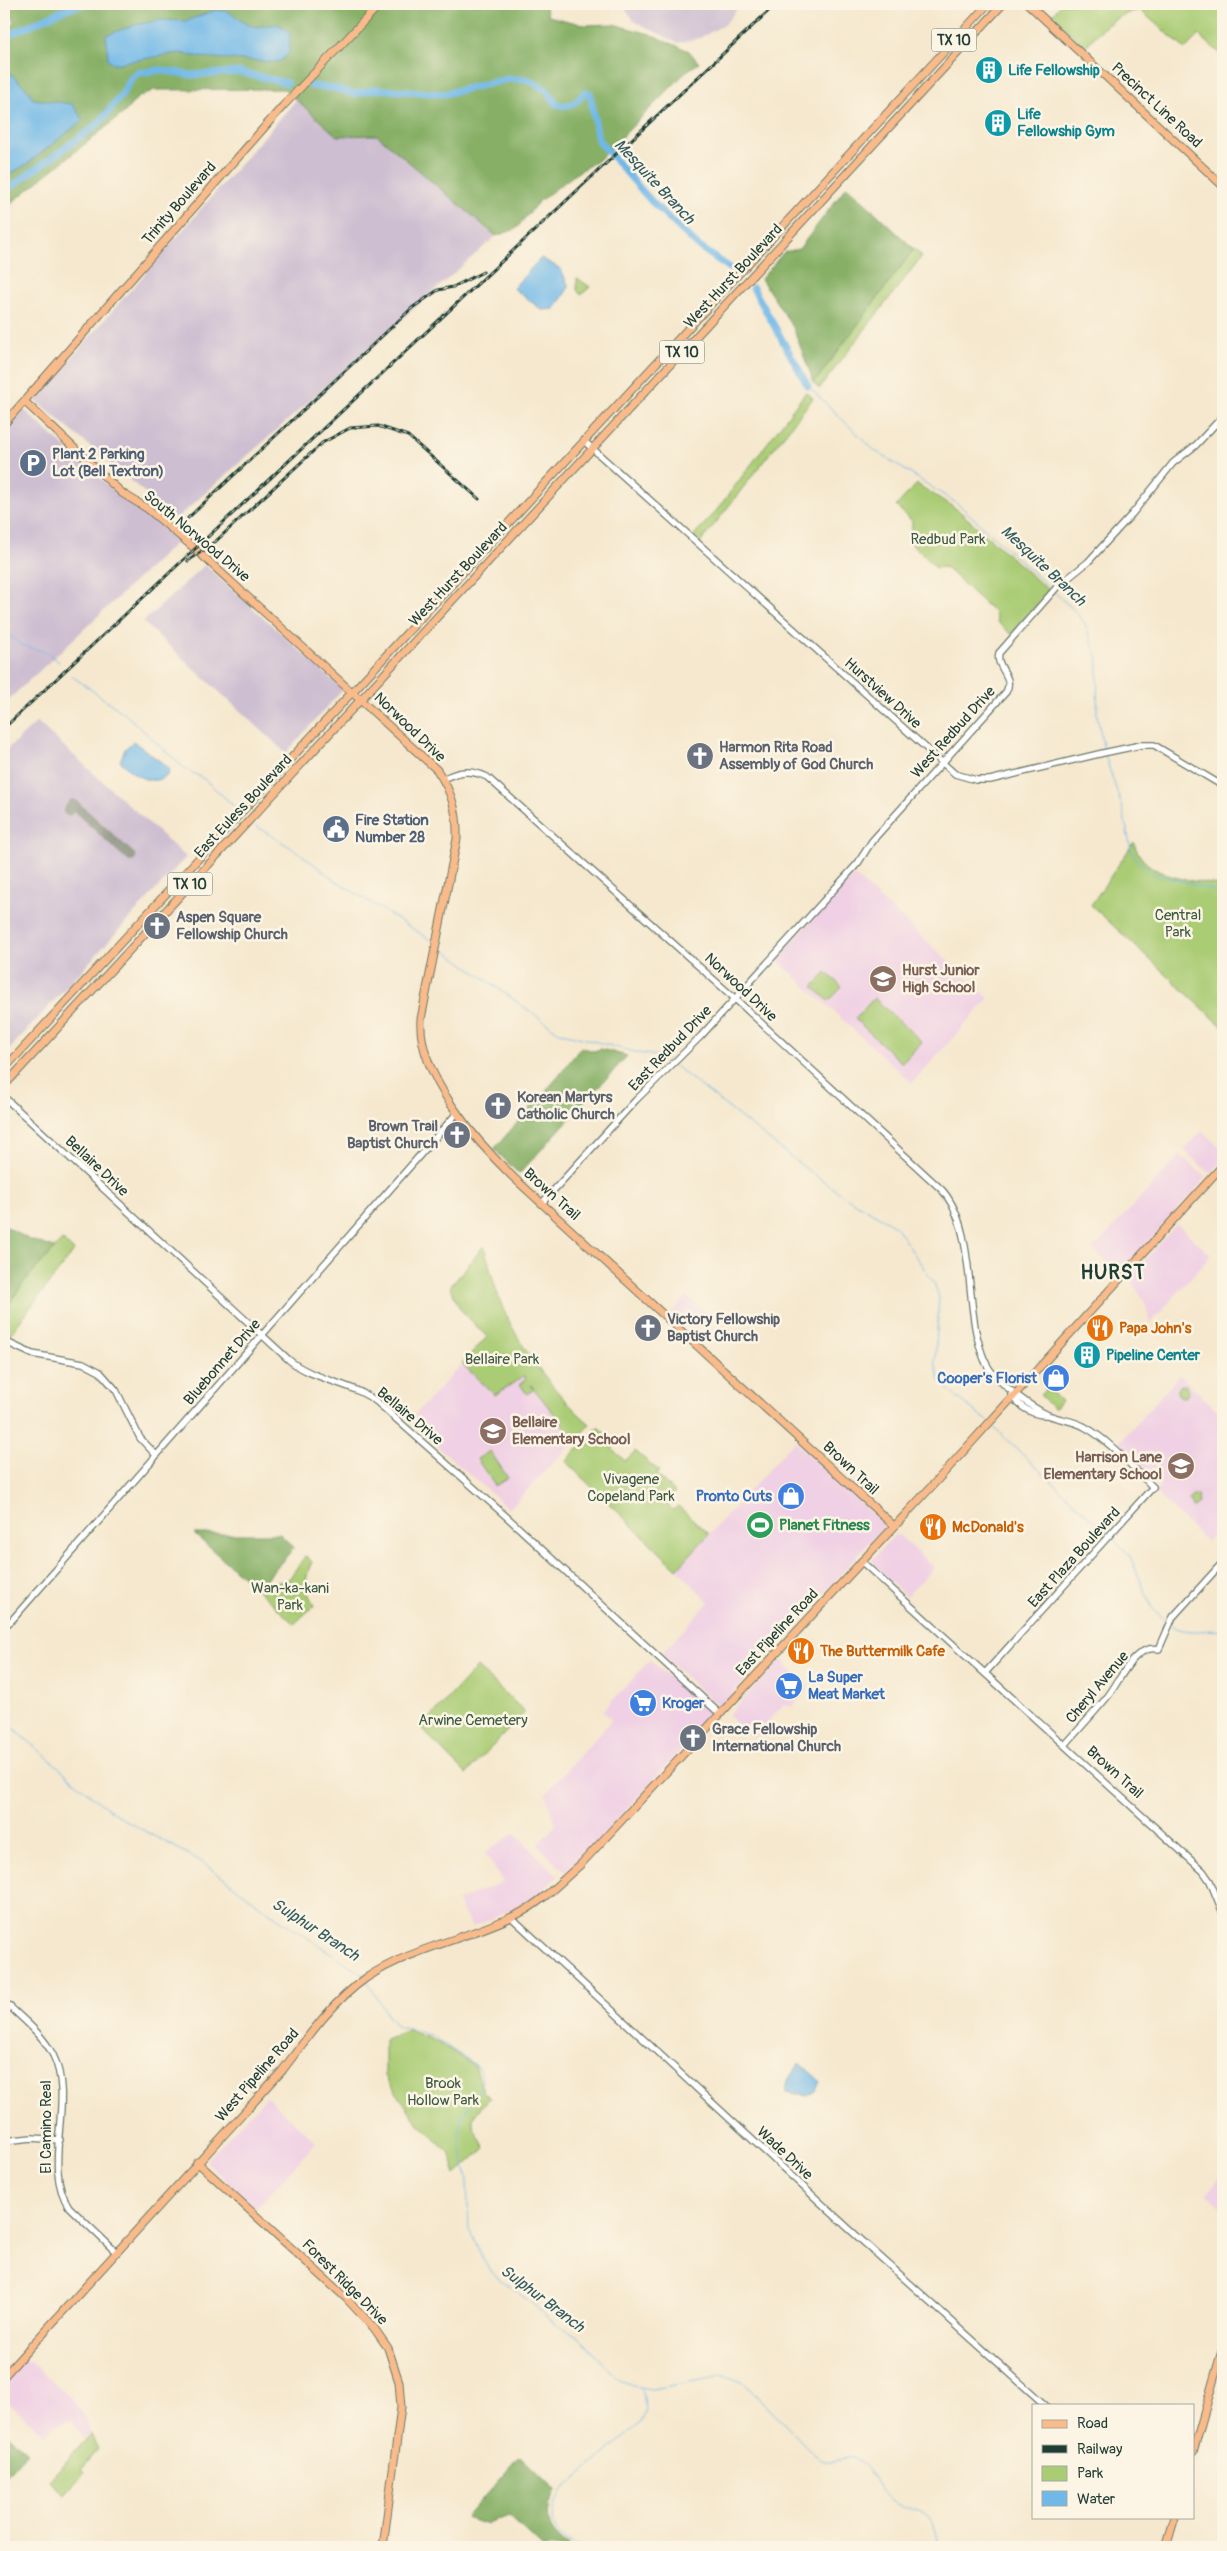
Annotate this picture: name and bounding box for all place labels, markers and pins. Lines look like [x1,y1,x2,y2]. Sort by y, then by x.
building icon: Life Fellowship [974,55,1004,85]
place label: Life Fellowship [1008,61,1100,80]
place label: Life Fellowship Gym [1017,105,1115,141]
building icon: Life Fellowship Gym [983,108,1013,138]
place label: Plant 2 Parking Lot (Bell Textron) [52,445,164,481]
parking icon: Plant 2 Parking Lot (Bell Textron) [18,448,48,478]
place label: Harmon Rita Road Assembly of God Church [719,738,873,774]
church icon: Harmon Rita Road Assembly of God Church [685,741,715,771]
place label: Fire Station Number 28 [355,811,429,847]
public building icon: Fire Station Number 28 [321,814,351,844]
place label: Aspen Square Fellowship Church [176,908,288,944]
church icon: Aspen Square Fellowship Church [142,911,172,941]
place label: Hurst Junior High School [902,961,980,997]
school or university icon: Hurst Junior High School [868,964,898,994]
place label: Korean Martyrs Catholic Church [517,1088,615,1124]
church icon: Korean Martyrs Catholic Church [483,1091,513,1121]
place label: Brown Trail Baptist Church [347,1117,438,1153]
church icon: Brown Trail Baptist Church [442,1120,472,1150]
place label: Victory Fellowship Baptist Church [667,1310,780,1346]
church icon: Victory Fellowship Baptist Church [633,1313,663,1343]
restaurant icon: Papa John's [1085,1313,1115,1343]
place label: Papa John's [1119,1319,1192,1338]
building icon: Pipeline Center [1072,1340,1102,1370]
place label: Pipeline Center [1106,1346,1201,1365]
shop icon: Cooper's Florist [1041,1363,1071,1393]
place label: Cooper's Florist [937,1369,1038,1388]
place label: Bellaire Elementary School [512,1413,631,1449]
school or university icon: Bellaire Elementary School [478,1416,508,1446]
place label: Harrison Lane Elementary School [1044,1448,1163,1484]
school or university icon: Harrison Lane Elementary School [1166,1451,1196,1481]
shop icon: Pronto Cuts [776,1481,806,1511]
place label: Pronto Cuts [696,1487,772,1506]
sports icon: Planet Fitness [745,1510,775,1540]
restaurant icon: McDonald's [918,1512,948,1542]
place label: Planet Fitness [779,1516,870,1535]
place label: McDonald's [952,1518,1024,1537]
restaurant icon: The Buttermilk Cafe [786,1636,816,1666]
place label: The Buttermilk Cafe [819,1642,945,1661]
place label: La Super Meat Market [808,1668,886,1704]
supermarket icon: La Super Meat Market [774,1671,804,1701]
supermarket icon: Kroger [628,1688,658,1718]
place label: Kroger [662,1694,705,1713]
place label: Grace Fellowship International Church [712,1720,841,1756]
church icon: Grace Fellowship International Church [678,1723,708,1753]

